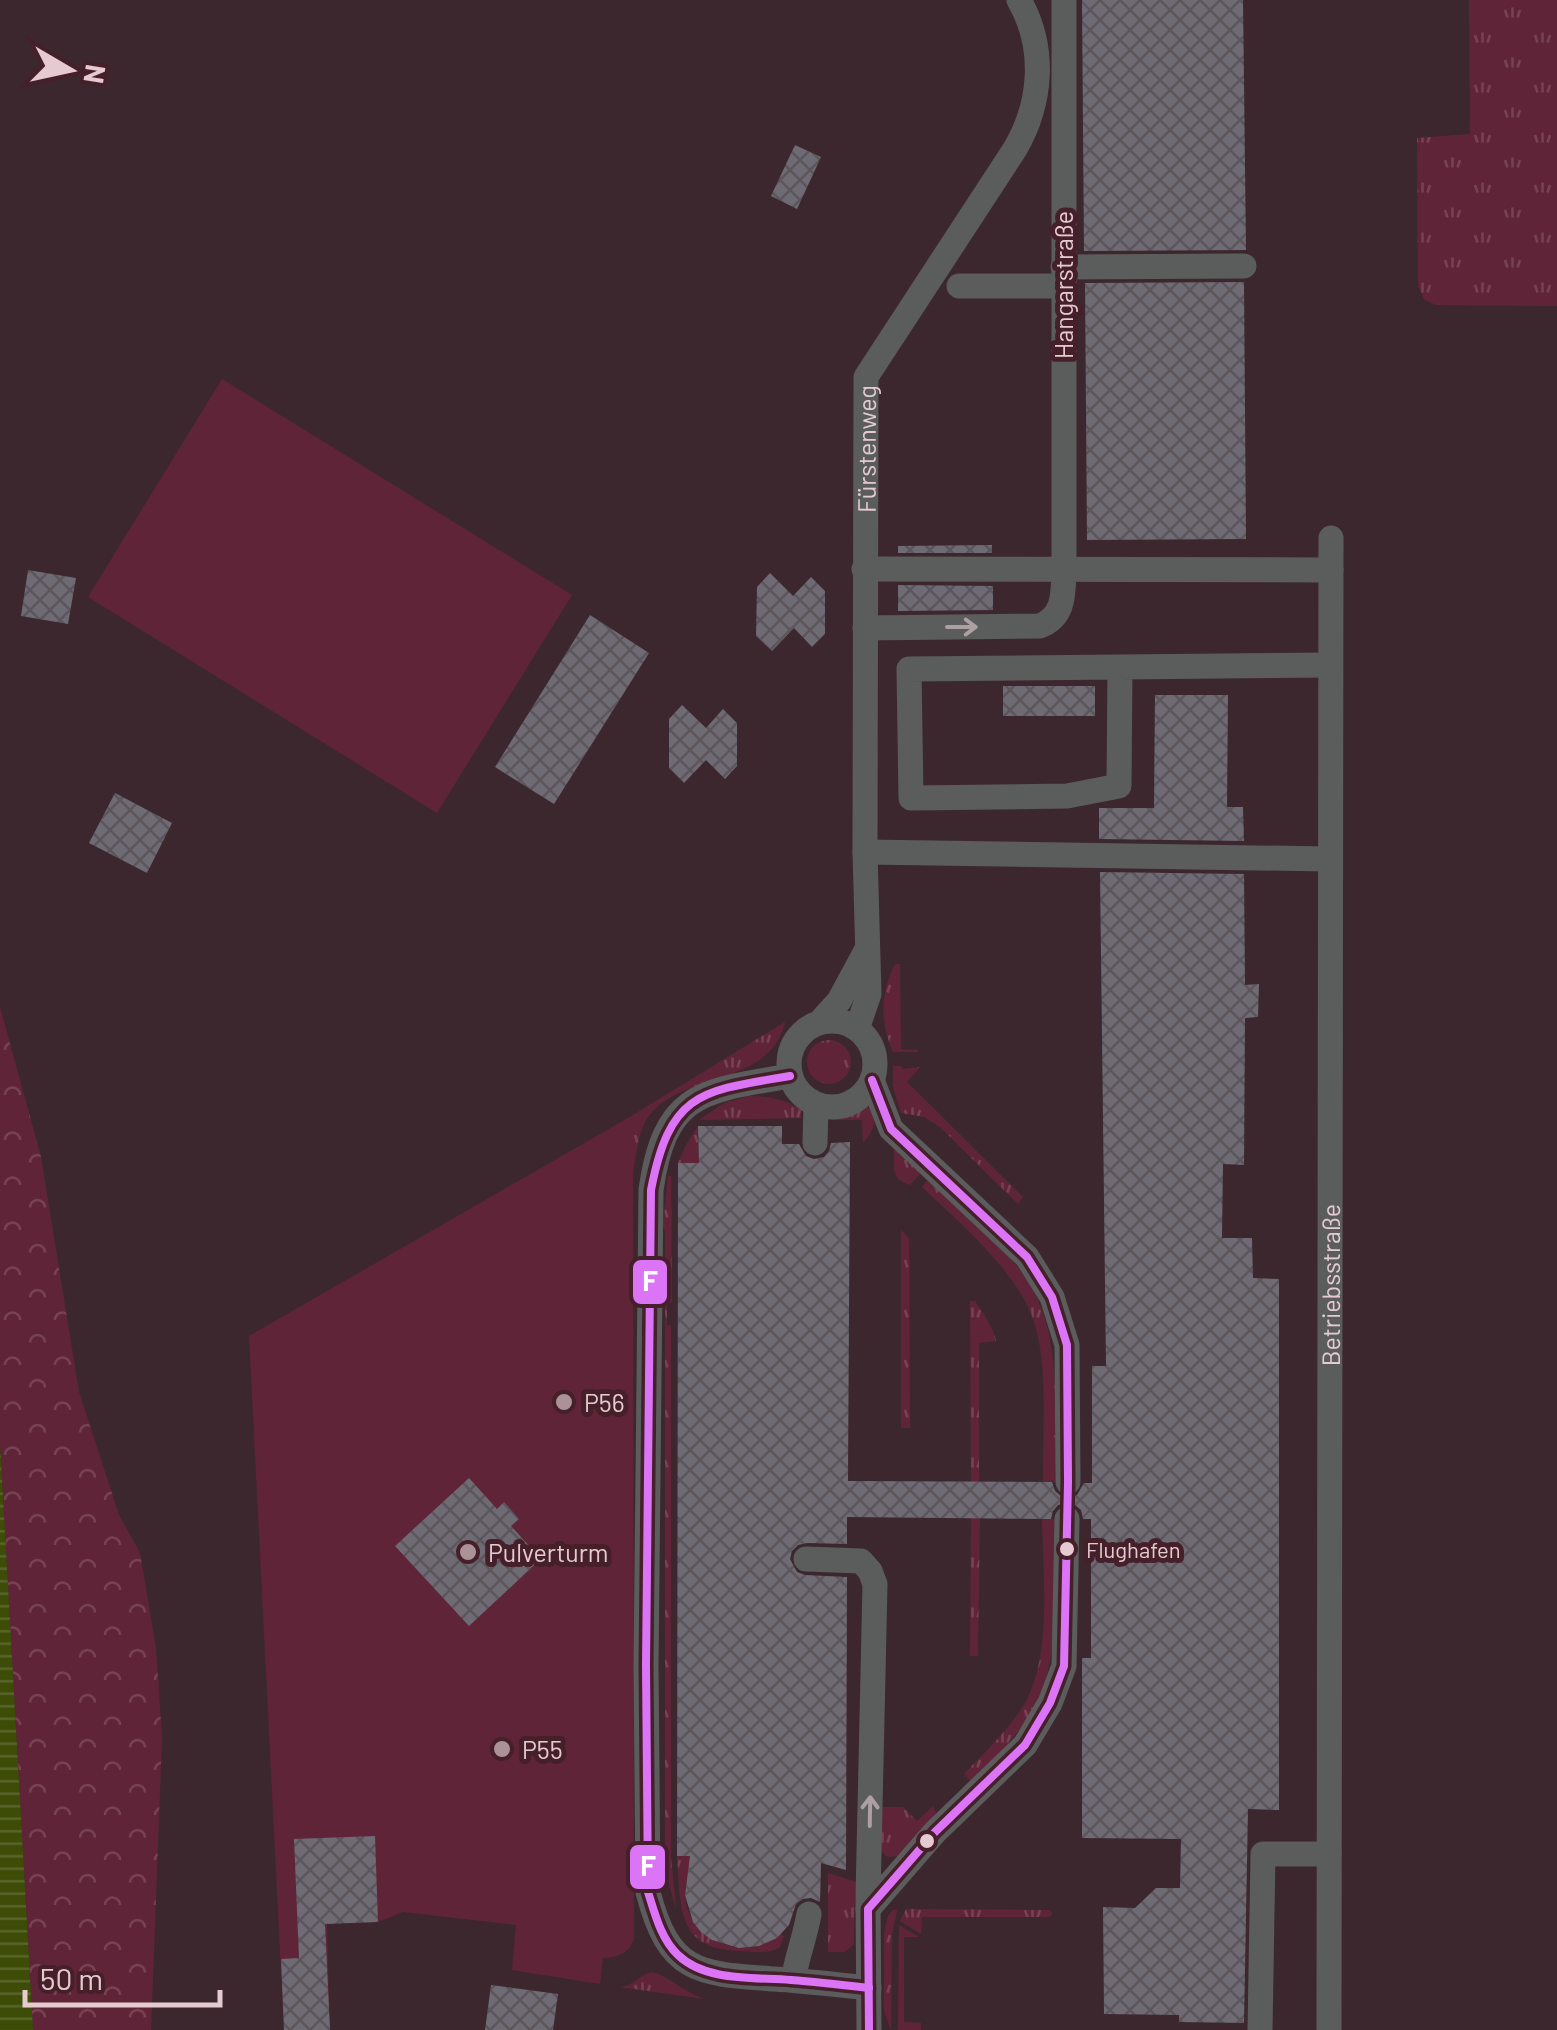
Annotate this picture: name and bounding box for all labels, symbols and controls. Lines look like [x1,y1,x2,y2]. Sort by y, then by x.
north arrow [20,20,120,120]
text: N [77,62,114,86]
street label: Hangarstraße [1048,211,1078,359]
street label: Fürstenweg [851,385,881,513]
one-way arrow [946,618,978,636]
street label: Betriebsstraße [1315,1204,1345,1366]
line badge: F [631,1258,669,1306]
text: F [642,1263,658,1297]
place label: P56 [584,1387,625,1417]
marker: P56 [553,1391,575,1413]
place label: Flughafen [1086,1536,1181,1562]
place label: Pulverturm [488,1537,608,1567]
marker: Flughafen [1057,1539,1077,1559]
marker: Pulverturm [457,1541,479,1563]
place label: P55 [522,1734,563,1764]
marker: P55 [491,1738,513,1760]
one-way arrow [861,1796,880,1828]
unlabelled marker [917,1831,937,1851]
line badge: F [628,1843,667,1891]
text: F [640,1848,656,1882]
scale bar [25,1945,220,2007]
text: 50 m [40,1960,103,1996]

